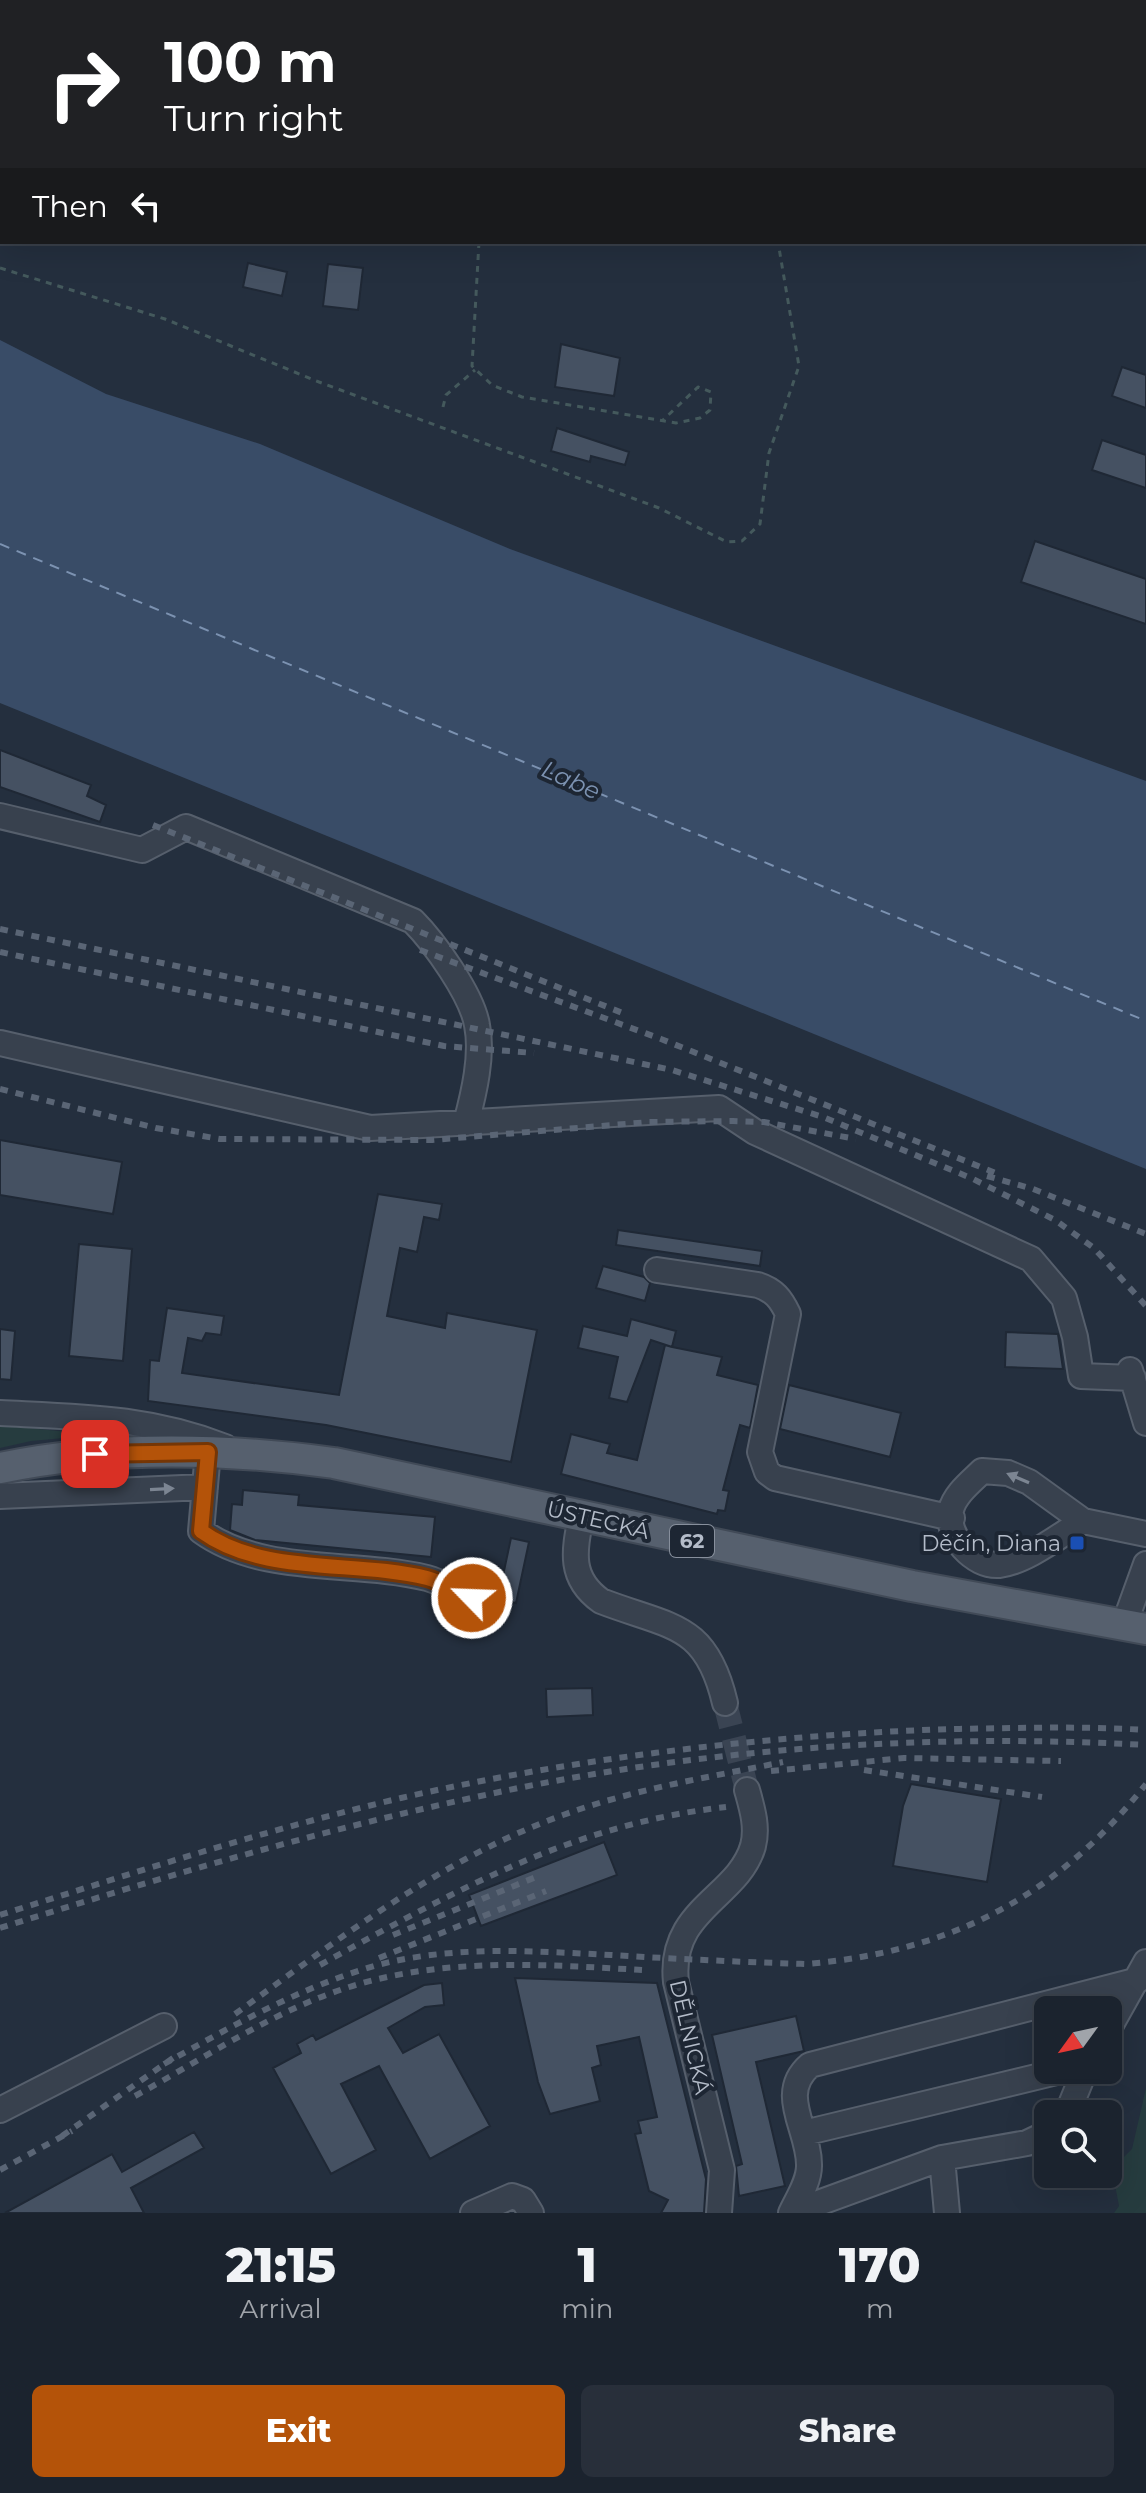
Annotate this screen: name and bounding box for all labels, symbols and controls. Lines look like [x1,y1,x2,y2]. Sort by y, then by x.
text: 100 m [164,28,337,96]
icon: right [32,32,136,136]
text: Turn right [164,96,344,140]
icon: left [124,184,168,228]
text: Then [32,188,108,225]
water label: Labe [537,754,605,806]
pin [61,1420,129,1488]
icon: arrive [73,1432,117,1476]
one-way arrow [1006,1471,1030,1484]
one-way arrow [150,1482,175,1495]
street label: ÚSTECKÁ [544,1495,652,1545]
road number: 62 [670,1525,714,1557]
place label: Děčín, Diana [921,1530,1061,1557]
marker: Děčín, Diana [1068,1534,1086,1552]
position arrow [430,1556,514,1640]
street label: DĚLNICKÁ [664,1977,716,2097]
north arrow [1034,1996,1122,2084]
map controls [1034,1996,1122,2188]
button: search [1034,2100,1122,2188]
text: 21:15 [225,2236,336,2294]
text: 1 [578,2236,597,2294]
text: 170 [839,2236,921,2294]
text: Arrival [240,2293,322,2325]
text: min [561,2293,613,2325]
text: m [866,2293,893,2325]
button: Exit [32,2385,565,2477]
button: Share [581,2385,1114,2477]

